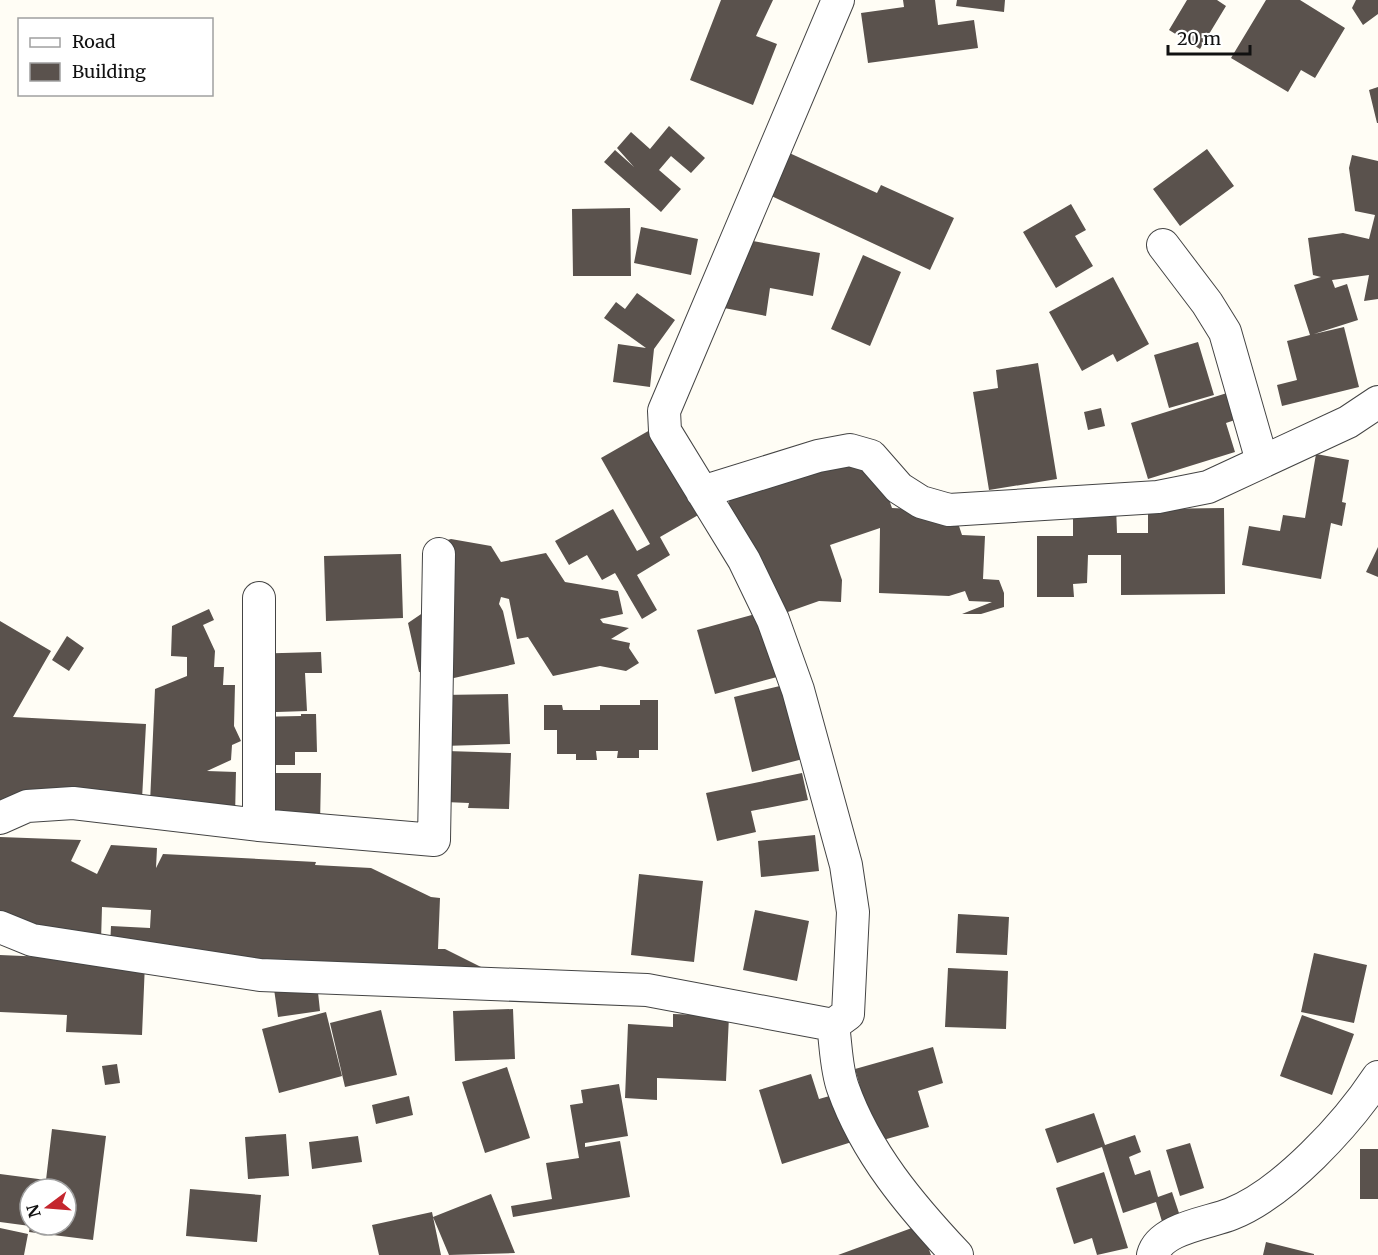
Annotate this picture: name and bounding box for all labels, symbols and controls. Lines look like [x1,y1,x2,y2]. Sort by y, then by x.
legend [18,18,213,96]
scale bar [1168,18,1250,56]
text: 20 m [1177,27,1221,50]
text: Road [72,30,116,53]
text: Building [72,60,146,83]
north arrow [18,1177,78,1237]
text: N [22,1202,45,1220]

